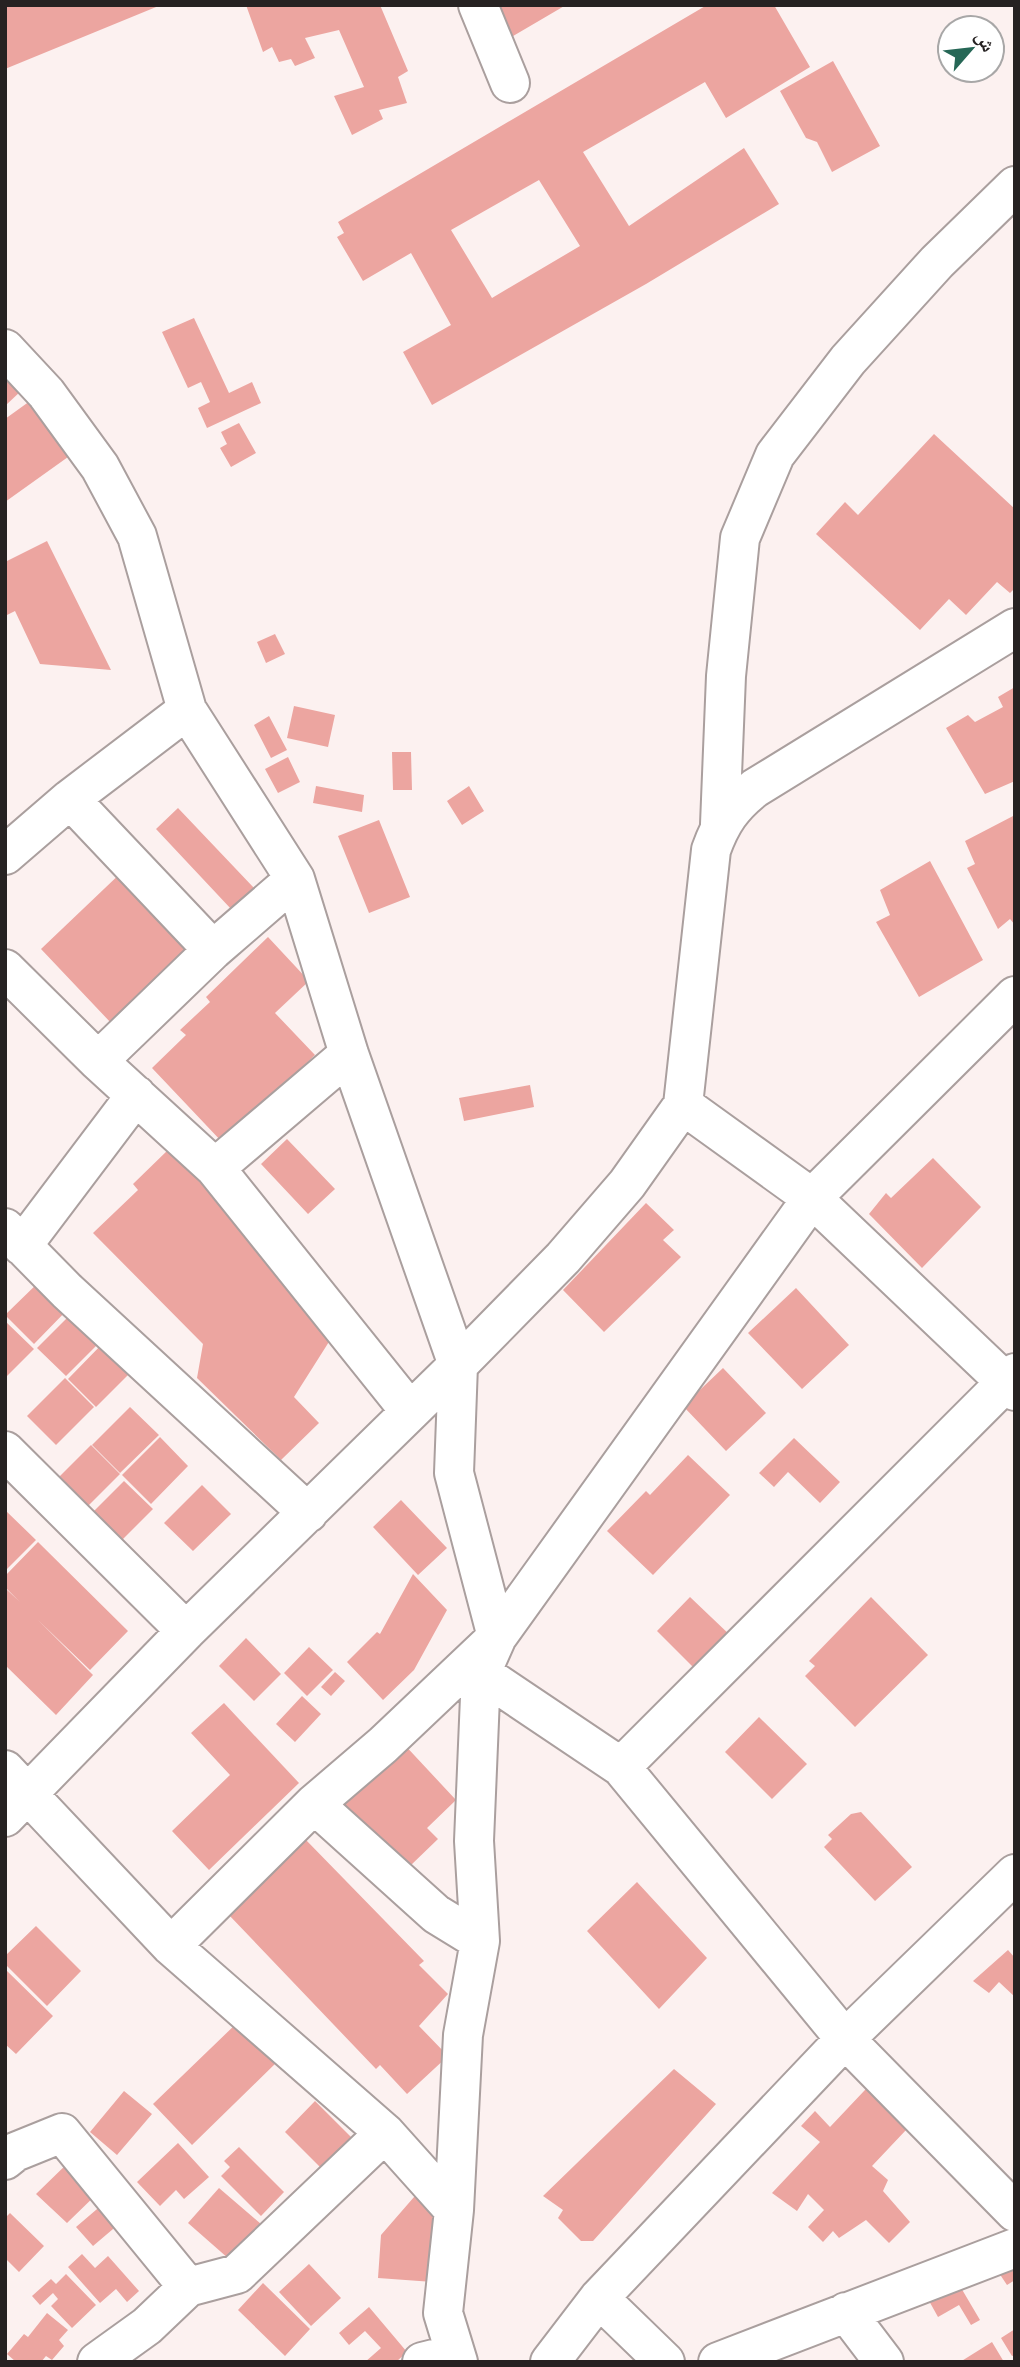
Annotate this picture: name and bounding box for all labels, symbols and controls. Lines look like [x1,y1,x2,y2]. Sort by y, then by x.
north arrow [936,14,1006,84]
text: ش [971,27,1000,56]

